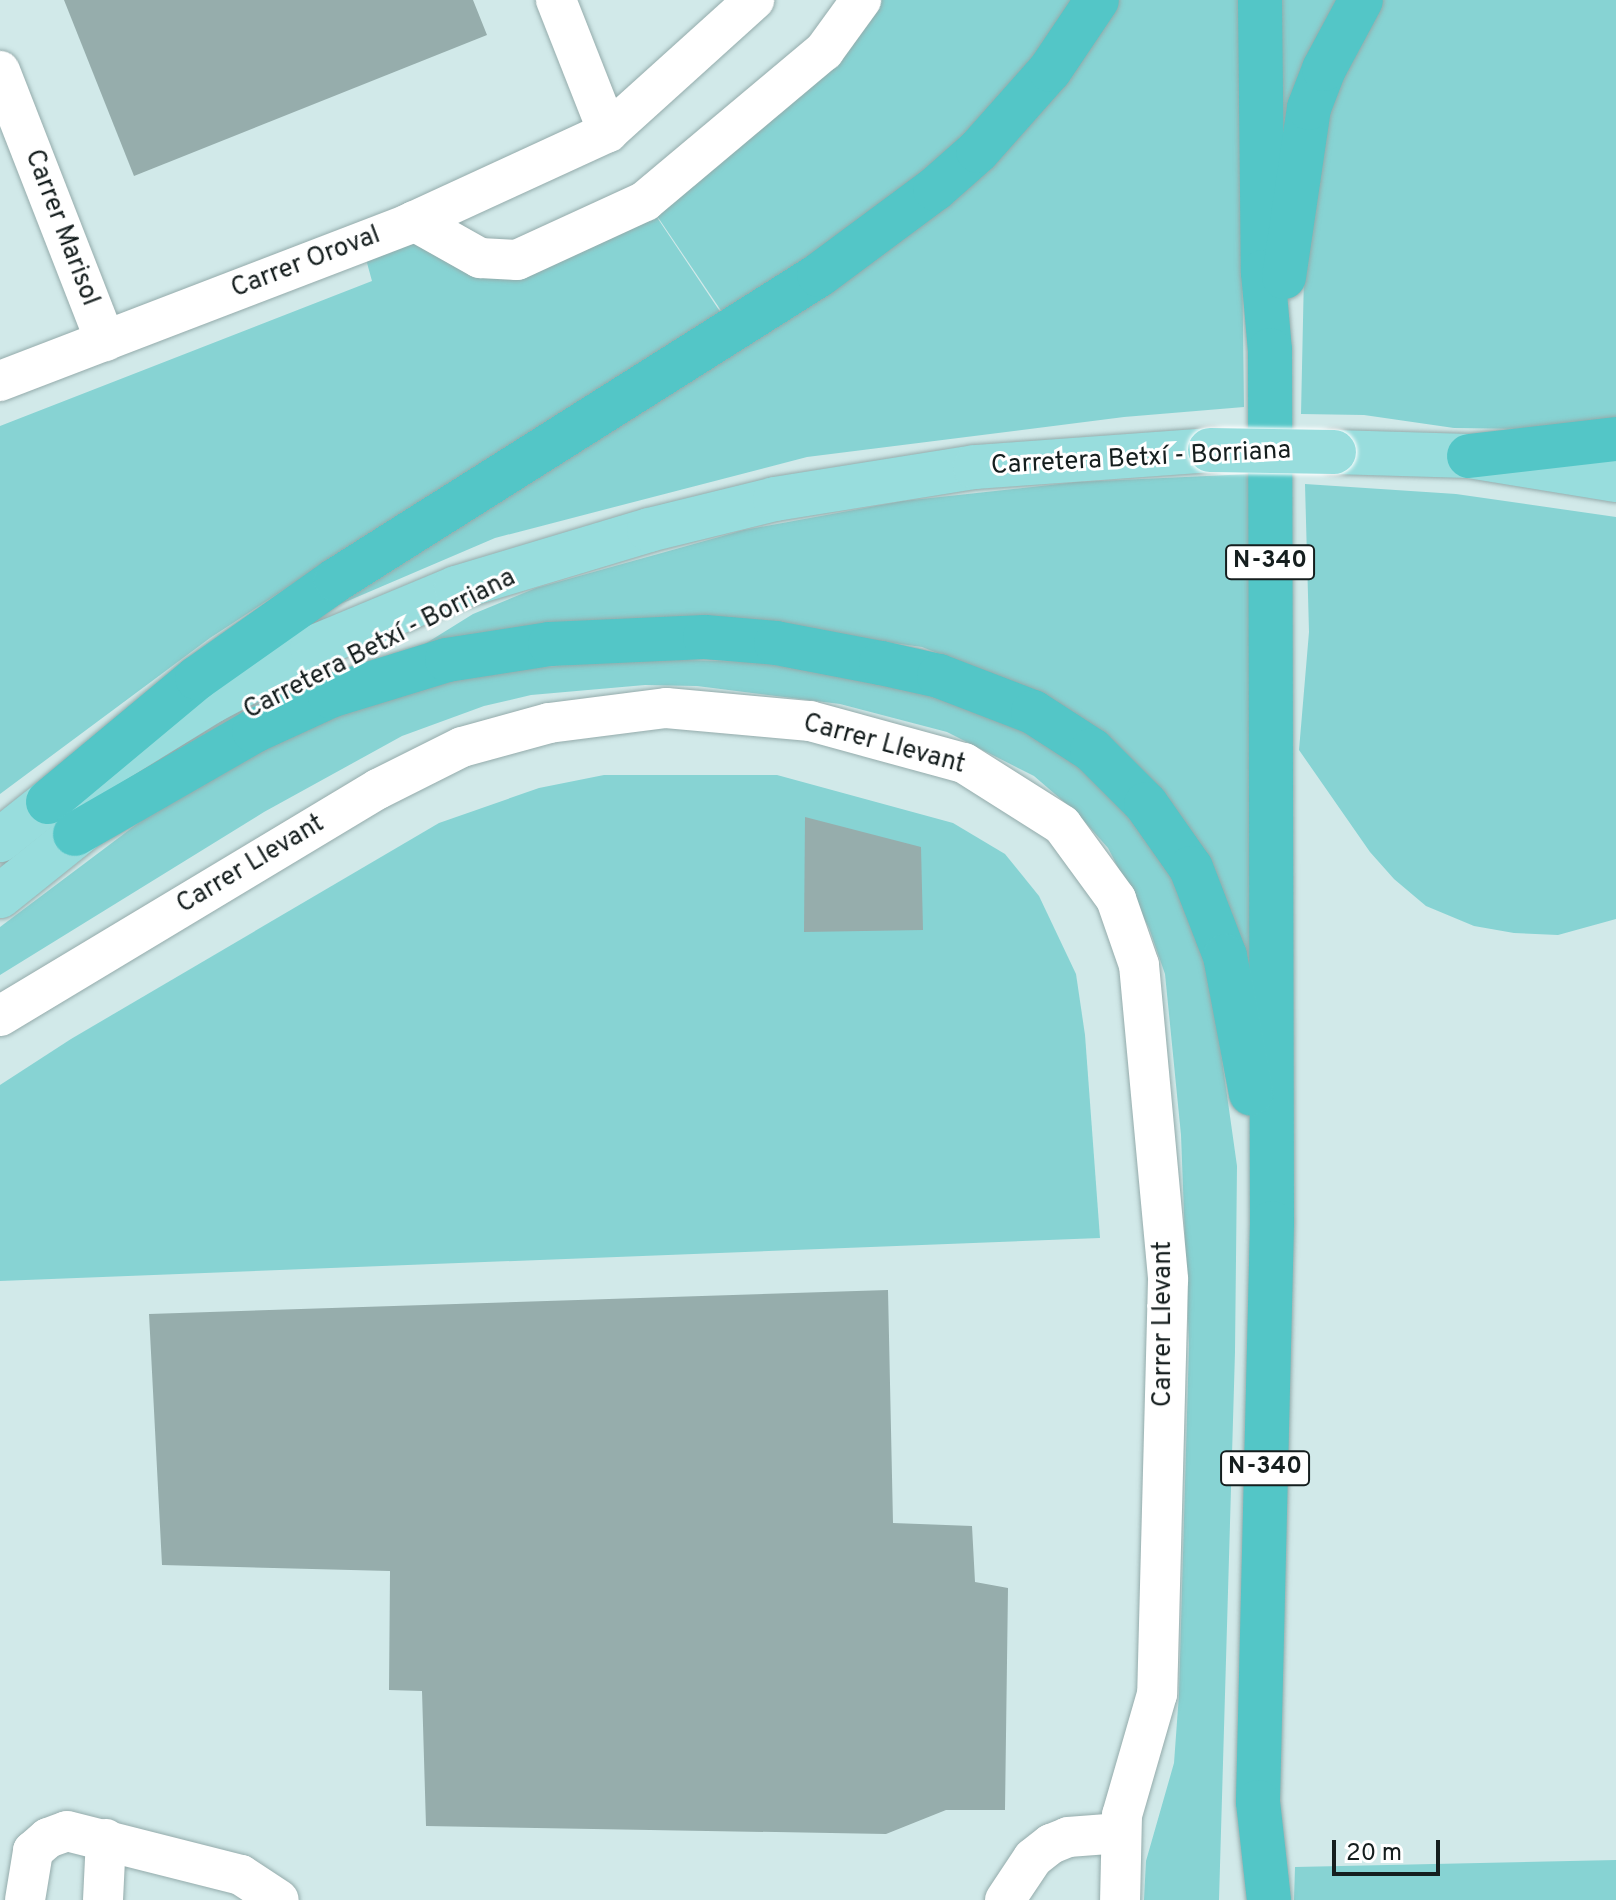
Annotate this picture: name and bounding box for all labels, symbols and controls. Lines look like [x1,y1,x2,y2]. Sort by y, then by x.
street label: Carrer Marisol [17,146,105,310]
street label: Carrer Oroval [227,220,385,306]
street label: Carretera Betxí - Borriana [990,436,1292,482]
road number: N-340 [1224,542,1316,582]
street label: Carretera Betxí - Borriana [239,563,521,727]
street label: Carrer Llevant [800,708,968,782]
street label: Carrer Llevant [172,809,330,921]
street label: Carrer Llevant [1148,1241,1180,1407]
road number: N-340 [1219,1448,1311,1488]
scale bar [1336,1824,1444,1874]
text: 20 m [1346,1839,1402,1869]

